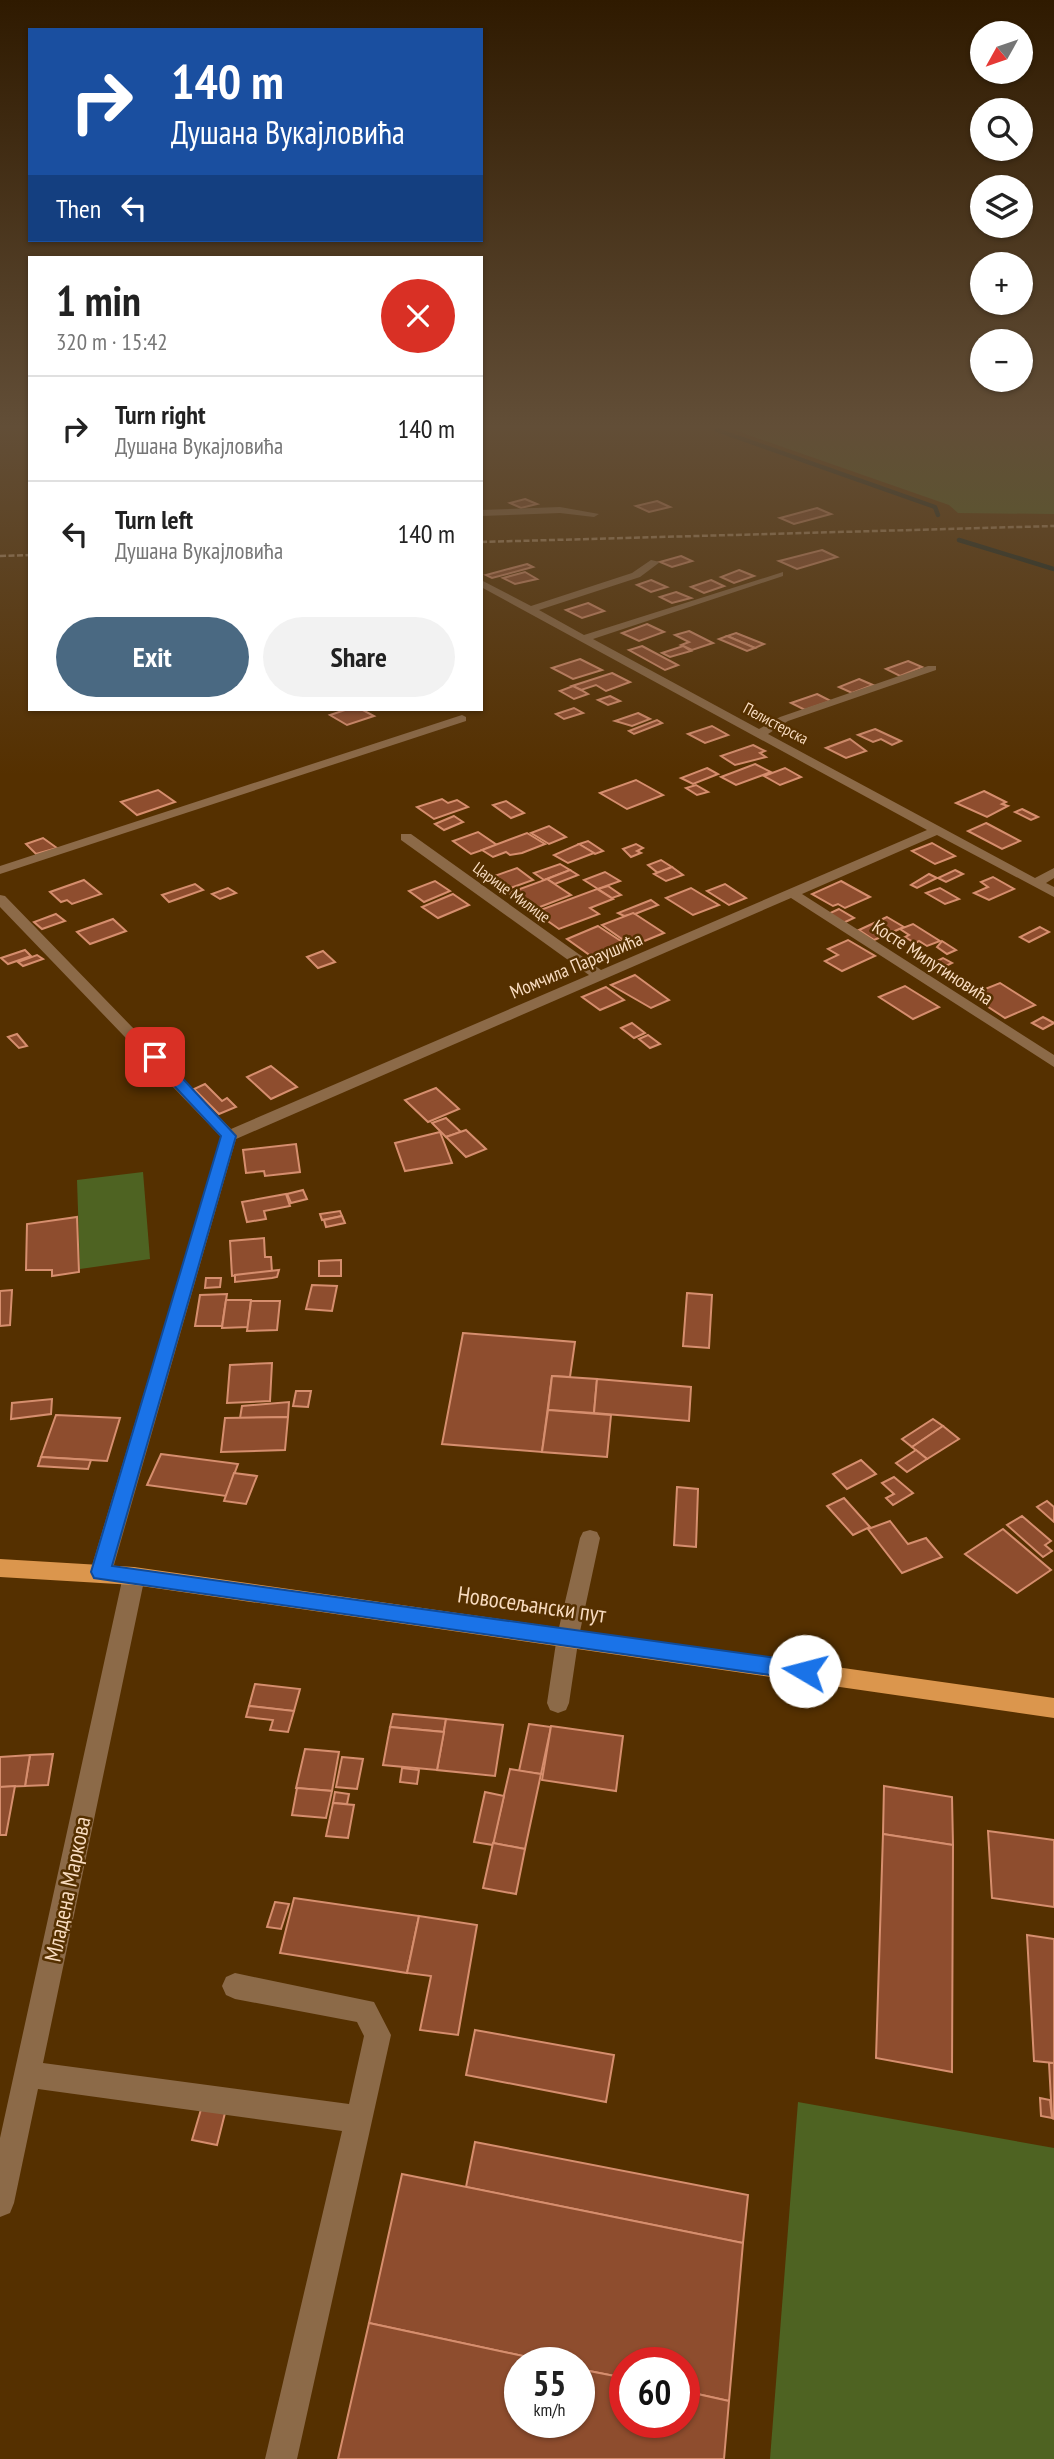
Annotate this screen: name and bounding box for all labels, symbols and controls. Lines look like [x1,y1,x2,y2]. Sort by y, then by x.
north arrow [970,21,1032,84]
map controls [970,21,1033,392]
text: 140 m [171,49,284,113]
icon: right [56,56,147,147]
button: search [970,98,1033,161]
text: Душана Вукајловића [171,111,405,153]
button: layers [970,175,1033,238]
icon: left [115,189,153,227]
text: Then [56,192,101,225]
button: + [970,252,1033,315]
text: 1 min [56,273,141,328]
button: close [381,279,455,353]
text: 320 m · 15:42 [56,327,168,356]
button: − [970,329,1033,392]
text: Turn right [115,398,206,431]
icon: right [56,410,94,448]
text: 140 m [397,412,455,445]
text: Душана Вукајловића [115,431,283,460]
text: Turn left [115,503,193,536]
icon: left [56,515,94,553]
text: 140 m [397,517,455,550]
text: Душана Вукајловића [115,536,283,565]
button: Exit [56,617,249,697]
button: Share [263,617,455,697]
street label: Пелистерска [740,698,812,748]
street label: Царице Милице [469,857,555,927]
street label: Косте Милутиновића [868,914,998,1010]
street label: Момчила Параушића [506,926,646,1004]
pin [125,1027,185,1087]
icon: arrive [136,1038,174,1076]
street label: Новосељански пут [456,1579,609,1629]
position arrow [768,1634,842,1708]
street label: Младена Маркова [37,1814,97,1964]
speed limit sign: 60 [609,2347,700,2438]
text: 55 [533,2360,566,2406]
text: km/h [534,2398,565,2421]

